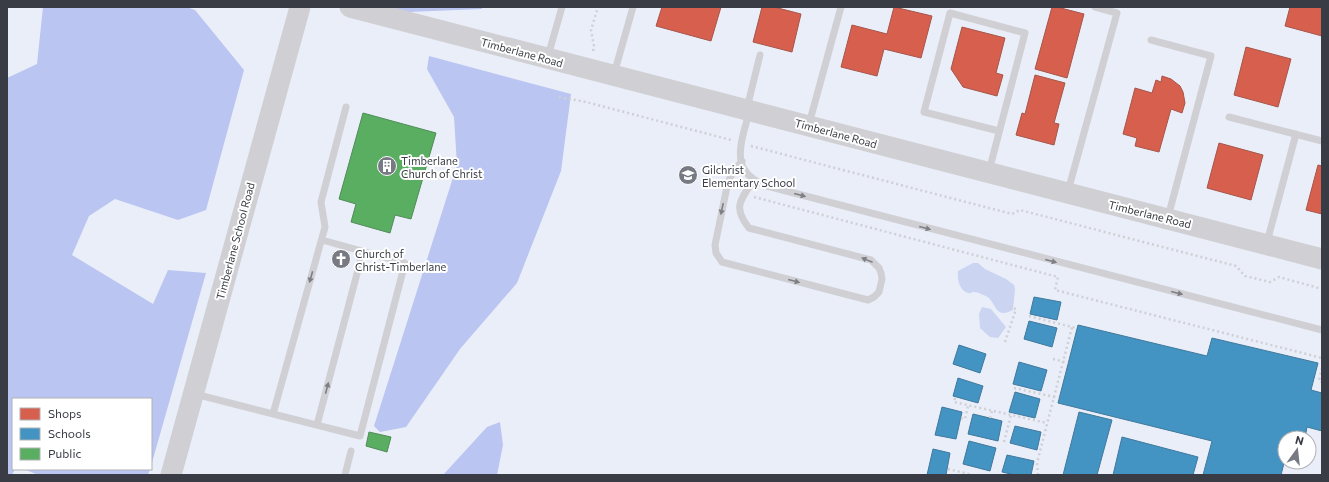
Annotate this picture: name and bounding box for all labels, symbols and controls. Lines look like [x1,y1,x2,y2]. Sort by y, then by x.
street label: Timberlane Road [479,35,565,69]
street label: Timberlane Road [793,116,879,150]
place label: Timberlane Church of Christ [401,154,483,180]
building icon: Timberlane Church of Christ [376,155,398,177]
place label: Gilchrist Elementary School [702,163,795,189]
school or university icon: Gilchrist Elementary School [677,164,699,186]
street label: Timberlane School Road [213,181,257,301]
one-way arrow [794,192,806,198]
street label: Timberlane Road [1107,197,1193,231]
one-way arrow [719,203,725,215]
one-way arrow [920,225,932,231]
place label: Church of Christ-Timberlane [355,247,447,273]
church icon: Church of Christ-Timberlane [330,248,352,270]
one-way arrow [861,257,873,263]
one-way arrow [1045,258,1057,264]
one-way arrow [308,272,314,284]
one-way arrow [788,278,800,284]
one-way arrow [1171,291,1183,297]
one-way arrow [324,381,330,393]
legend [12,398,152,470]
text: Shops [48,406,82,420]
text: Schools [48,426,91,440]
north arrow [1277,430,1317,470]
text: N [1294,433,1305,447]
text: Public [48,446,81,460]

